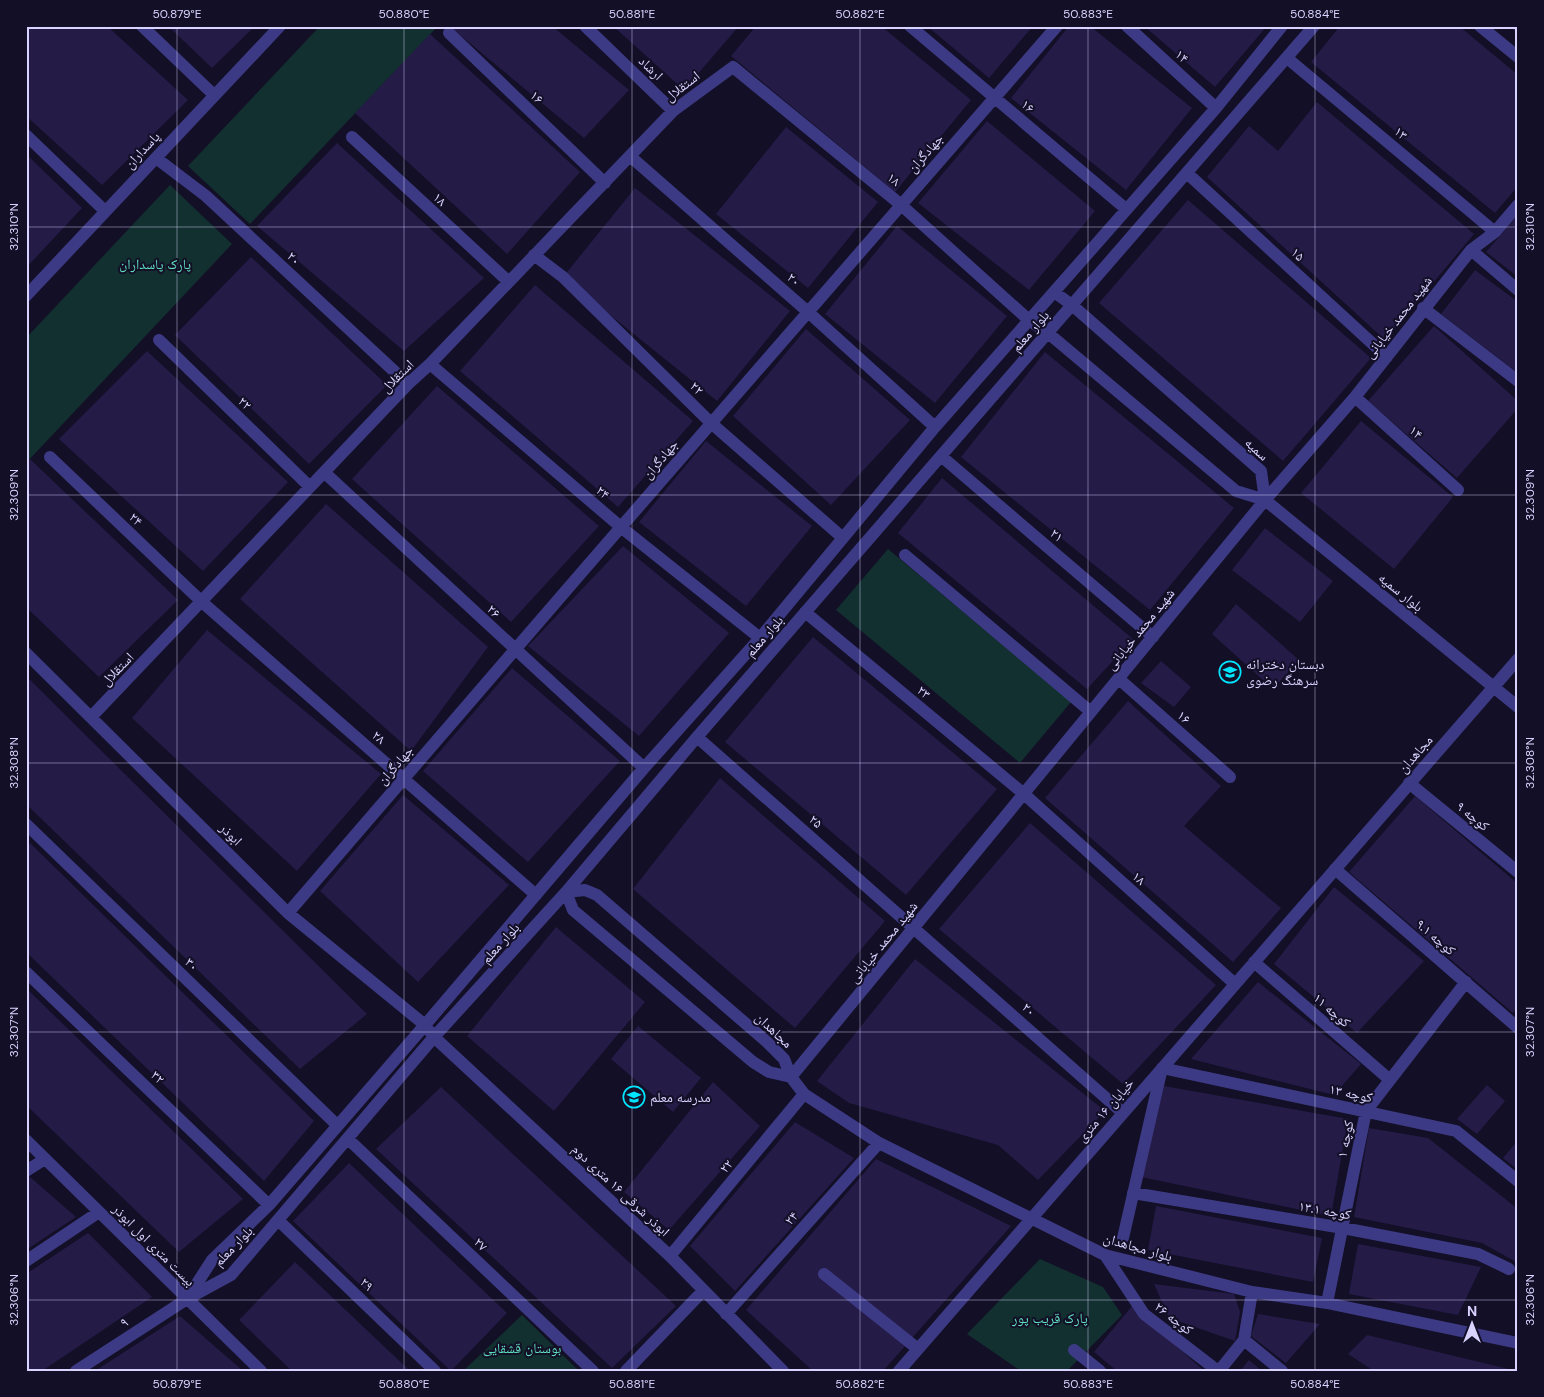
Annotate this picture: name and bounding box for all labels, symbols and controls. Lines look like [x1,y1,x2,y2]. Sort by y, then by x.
text: 50.879°E [153,6,202,22]
text: 50.880°E [378,6,430,22]
text: 50.881°E [609,6,655,22]
text: 50.882°E [835,6,885,22]
text: 50.883°E [1063,6,1113,22]
text: 50.884°E [1290,6,1340,22]
street label: ۱۴ [1171,45,1193,67]
street label: ارشاد [635,52,667,84]
street label: استقلال [661,67,703,105]
street label: ۱۶ [526,86,548,108]
street label: ۱۶ [1017,95,1039,117]
street label: ۱۳ [1390,122,1412,144]
street label: پاسداران [120,127,164,172]
street label: جهادگران [903,129,947,176]
street label: ۱۸ [883,168,905,190]
street label: ۱۸ [429,188,451,210]
text: 32.310°N [6,203,22,251]
text: 32.310°N [1522,203,1538,251]
street label: ۱۵ [1287,243,1309,265]
street label: ۲۰ [283,247,305,269]
park label: پارک پاسداران [119,255,191,273]
street label: ۲۰ [783,268,805,290]
street label: شهید محمد خیابانی [1360,272,1436,362]
street label: بلوار معلم [1007,306,1054,356]
street label: استقلال [377,356,417,396]
street label: ۲۲ [686,377,708,399]
street label: ۲۲ [234,392,256,414]
street label: ۱۴ [1405,421,1427,443]
street label: سمیه [1241,433,1273,465]
street label: جهادگران [638,435,682,483]
text: 32.309°N [6,469,22,521]
text: 32.309°N [1522,469,1538,521]
street label: ۲۴ [592,481,614,503]
street label: ۲۴ [125,508,147,530]
street label: ۲۱ [1046,524,1068,546]
street label: بلوار سمیه [1375,568,1427,616]
street label: شهید محمد خیابانی [1101,584,1179,674]
street label: ۲۶ [483,600,505,622]
street label: بلوار معلم [741,611,788,661]
street label: استقلال [97,648,137,690]
place label: دبستان دخترانه سرهنگ رضوی [1246,655,1325,689]
school or university icon: دبستان دخترانه سرهنگ رضوی [1218,660,1242,684]
street label: ۲۳ [913,681,935,703]
street label: ۱۶ [1173,706,1195,728]
street label: ۲۸ [368,726,390,748]
street label: مجاهدان [1394,731,1436,777]
text: 32.308°N [6,737,22,789]
text: 32.308°N [1522,737,1538,789]
street label: جهادگران [373,741,417,788]
street label: کوچه ۹ [1453,797,1493,835]
street label: ۲۵ [805,810,827,832]
street label: ابوذر [215,818,246,849]
street label: ۱۸ [1128,867,1150,889]
street label: شهید محمد خیابانی [844,897,922,987]
street label: کوچه ۹.۱ [1412,915,1460,959]
street label: بلوار معلم [477,919,524,968]
street label: ۳۰ [181,953,203,975]
street label: کوچه ۱۱ [1310,989,1355,1031]
street label: ۲۰ [1018,998,1040,1020]
text: 32.307°N [6,1007,22,1057]
text: 32.307°N [1522,1007,1538,1057]
street label: مجاهدان [752,1008,796,1052]
street label: ۳۲ [147,1066,169,1088]
street label: خیابان ۱۶ متری [1072,1074,1138,1146]
street label: کوچه ۱۳ [1328,1080,1375,1106]
school or university icon: مدرسه معلم [622,1085,646,1109]
place label: مدرسه معلم [650,1088,711,1107]
street label: کوچه ۱ [1333,1119,1357,1159]
street label: ابوذر شرقی ۱۶ متری دوم [567,1140,674,1241]
street label: ۲۲ [715,1155,737,1177]
street label: کوچه ۱۳.۱ [1297,1197,1353,1223]
street label: بیست متری اول ابوذر [108,1199,199,1290]
street label: ۲۴ [780,1207,802,1229]
street label: بلوار معلم [209,1222,257,1271]
street label: بلوار مجاهدان [1101,1229,1175,1265]
street label: ۲۷ [470,1233,492,1255]
street label: ۲۹ [356,1273,378,1295]
text: 32.306°N [6,1274,22,1326]
text: 32.306°N [1522,1274,1538,1326]
street label: کوچه ۲۶ [1151,1297,1197,1339]
north arrow [1446,1300,1496,1350]
text: N [1467,1302,1477,1320]
park label: پارک قریب پور [1011,1309,1088,1327]
street label: ۹ [116,1313,132,1331]
park label: بوستان قشقایی [483,1339,561,1357]
text: 50.879°E [153,1376,202,1392]
text: 50.880°E [378,1376,430,1392]
text: 50.881°E [609,1376,655,1392]
text: 50.882°E [835,1376,885,1392]
text: 50.883°E [1063,1376,1113,1392]
text: 50.884°E [1290,1376,1340,1392]

